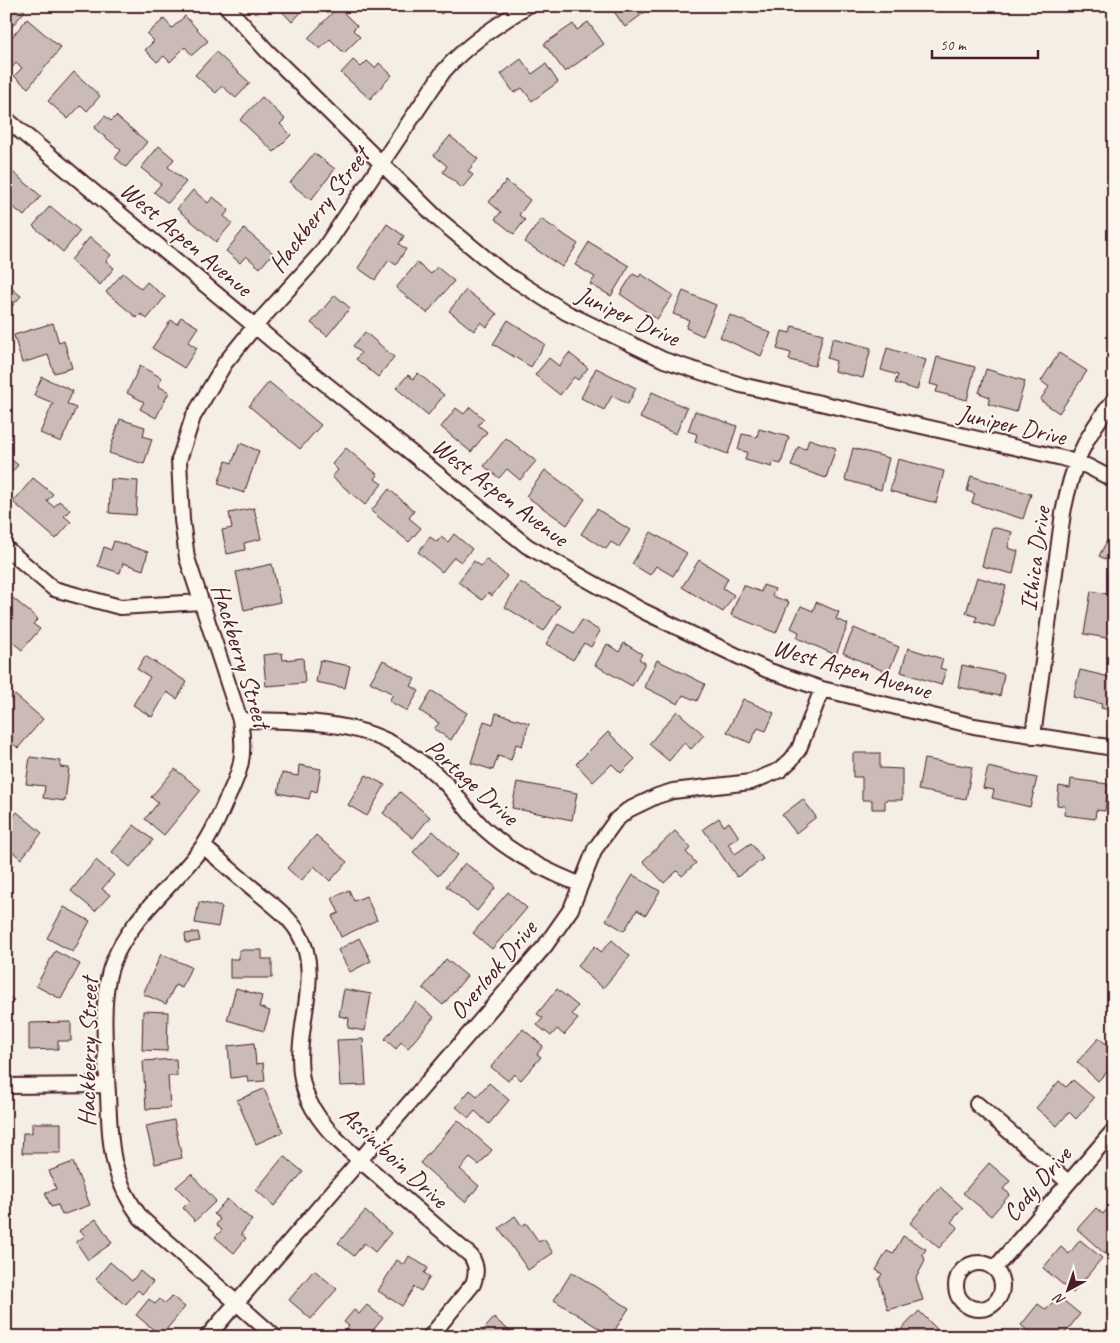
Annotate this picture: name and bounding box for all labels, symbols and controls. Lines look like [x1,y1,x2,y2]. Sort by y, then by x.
scale bar [932,28,1039,60]
text: 50 m [940,36,967,55]
street label: Hackberry Street [261,138,379,279]
street label: West Aspen Avenue [113,174,260,305]
street label: Juniper Drive [571,278,686,355]
street label: Juniper Drive [954,397,1071,453]
street label: West Aspen Avenue [425,430,576,555]
street label: Ithica Drive [1012,503,1058,613]
street label: Hackberry Street [204,580,279,735]
street label: West Aspen Avenue [769,631,936,707]
street label: Portage Drive [419,732,527,834]
street label: Overlook Drive [442,912,545,1026]
street label: Hackberry Street [71,973,105,1127]
street label: Assiniboin Drive [333,1099,456,1216]
street label: Cody Drive [996,1138,1080,1228]
north arrow [1042,1266,1092,1316]
text: N [1049,1289,1069,1309]

